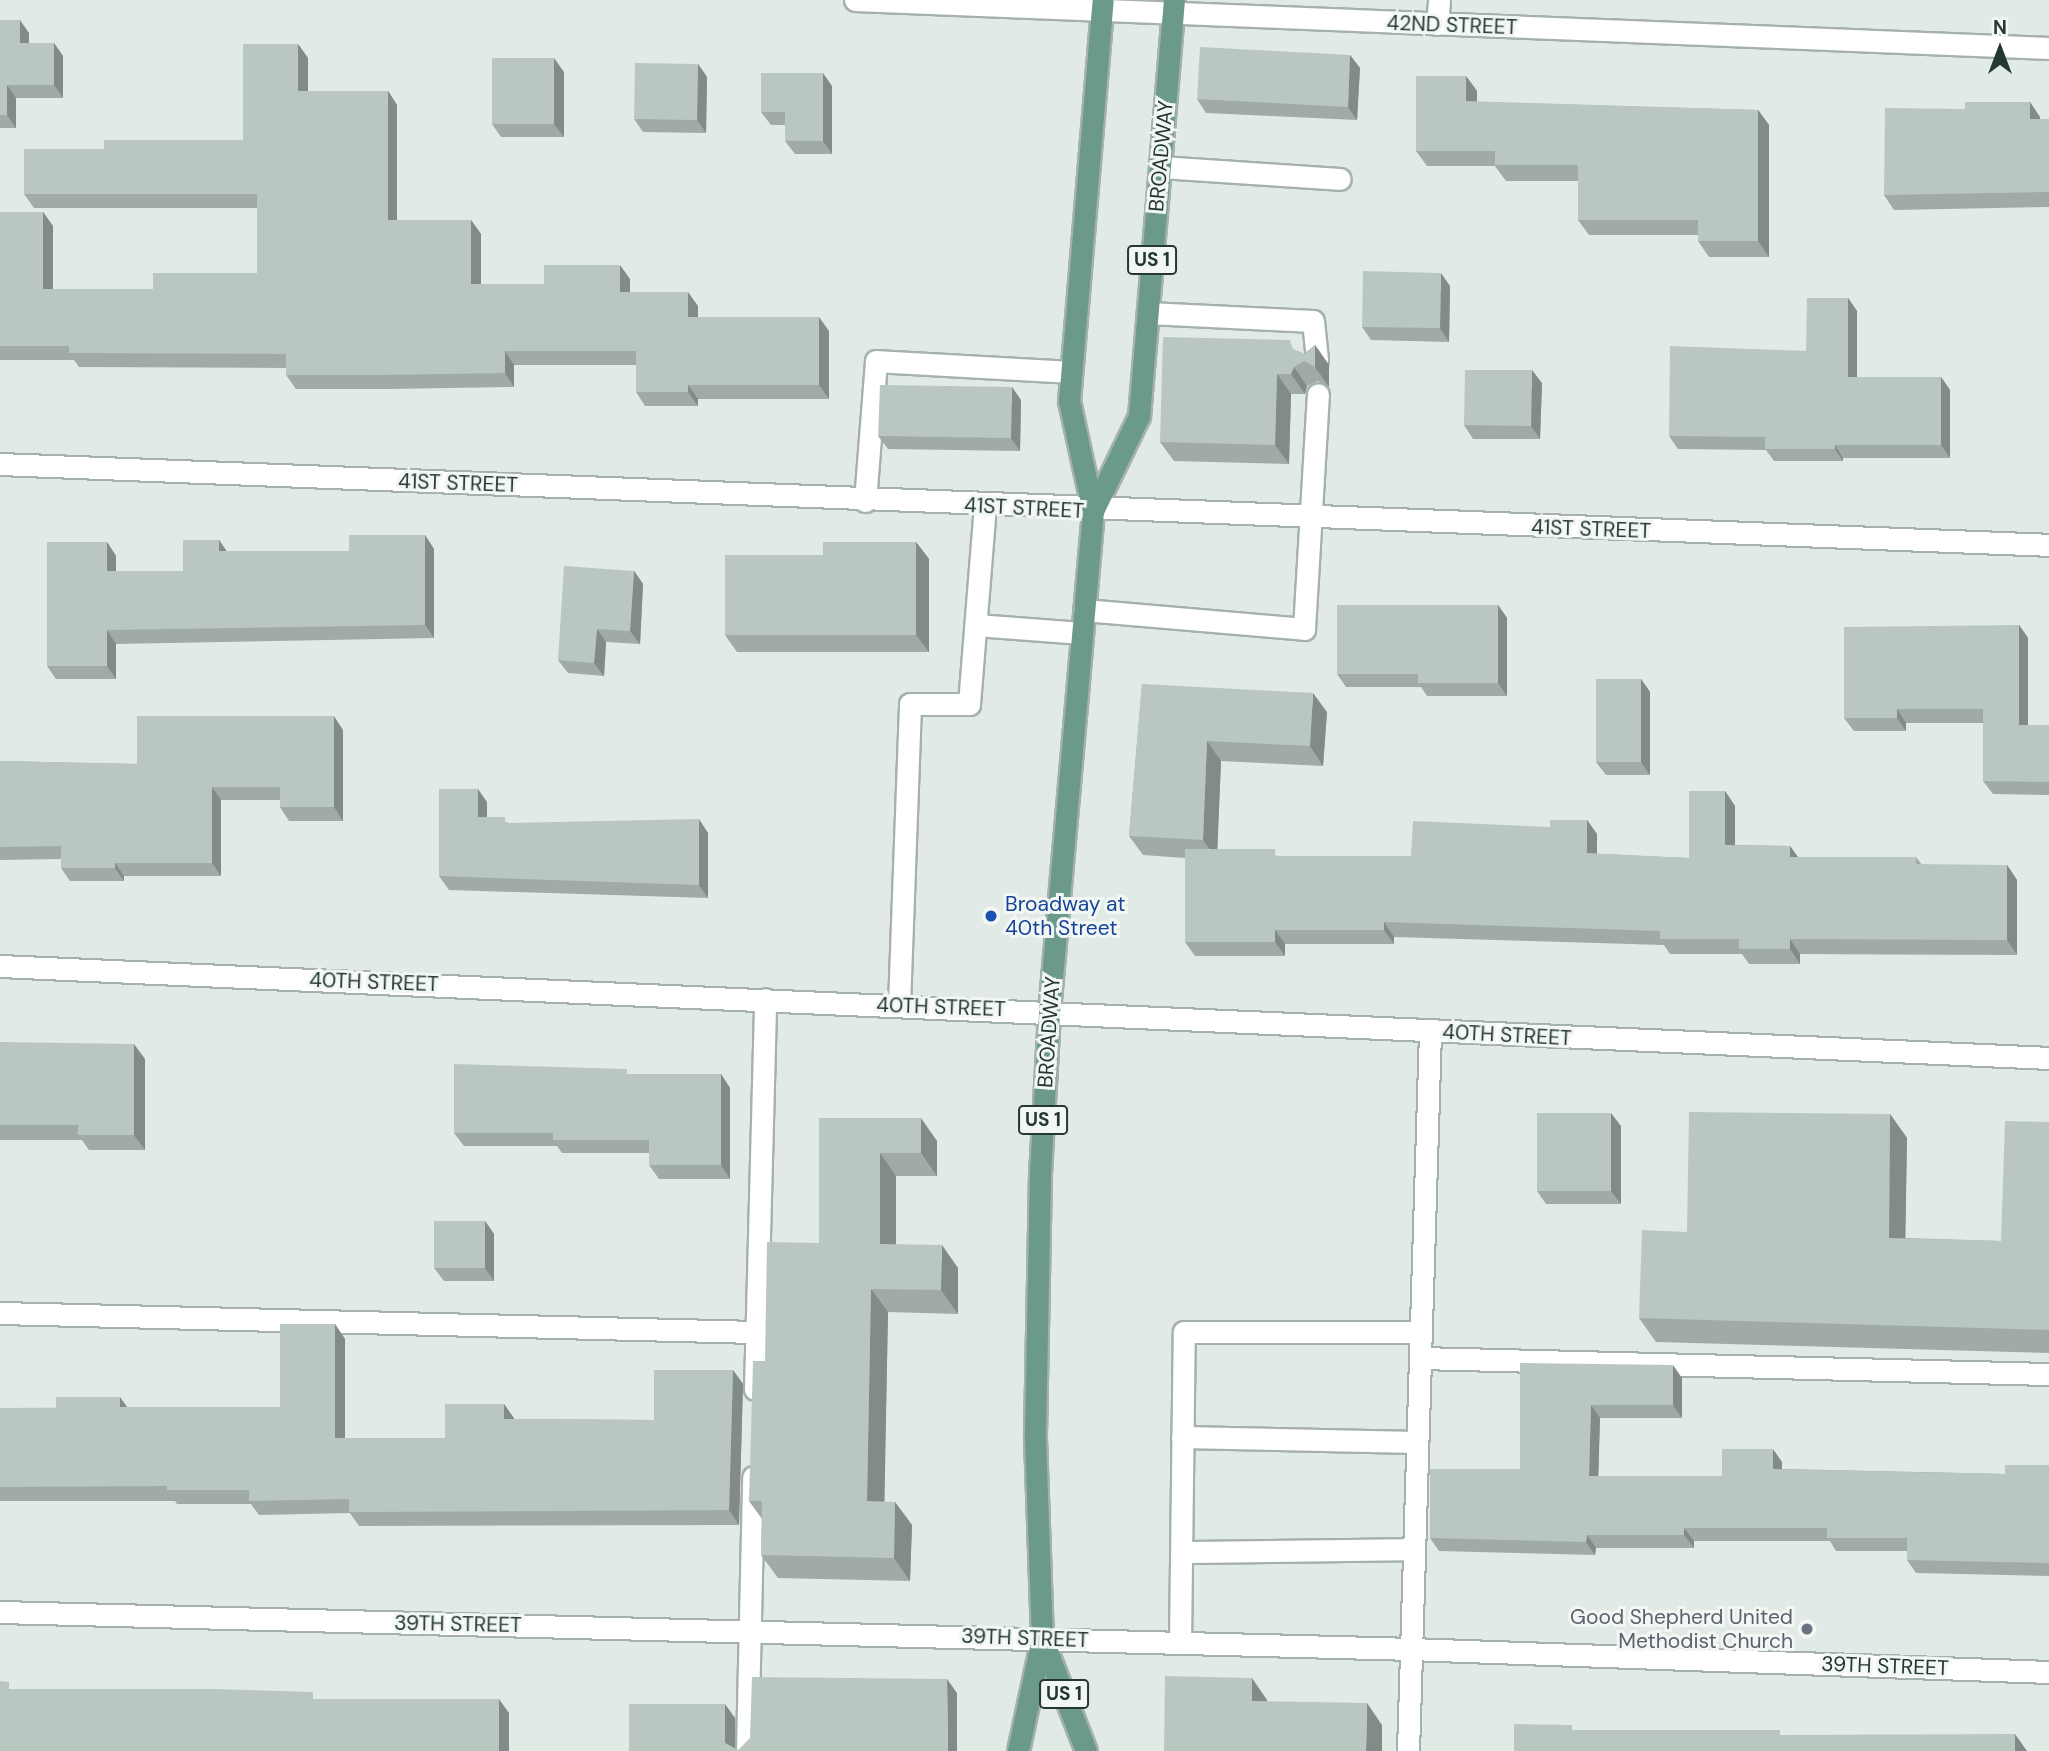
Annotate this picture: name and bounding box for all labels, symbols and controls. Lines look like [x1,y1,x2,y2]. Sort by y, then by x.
street label: 42ND STREET [1386,10,1518,40]
north arrow [1965,14,2035,84]
text: N [1993,15,2007,40]
street label: BROADWAY [1144,99,1178,213]
road number: US 1 [1126,244,1178,276]
street label: 41ST STREET [398,468,518,498]
street label: 41ST STREET [963,492,1085,524]
street label: 41ST STREET [1531,514,1651,544]
place label: Broadway at 40th Street [1005,891,1125,941]
marker: Broadway at 40th Street [983,908,999,924]
street label: 40TH STREET [309,967,439,997]
street label: BROADWAY [1033,975,1065,1089]
street label: 40TH STREET [876,992,1006,1022]
street label: 40TH STREET [1442,1019,1572,1051]
road number: US 1 [1017,1104,1069,1136]
place label: Good Shepherd United Methodist Church [1570,1604,1793,1654]
street label: 39TH STREET [394,1610,522,1638]
marker: Good Shepherd United Methodist Church [1799,1621,1815,1637]
street label: 39TH STREET [961,1623,1089,1653]
street label: 39TH STREET [1821,1651,1949,1681]
road number: US 1 [1038,1678,1090,1710]

